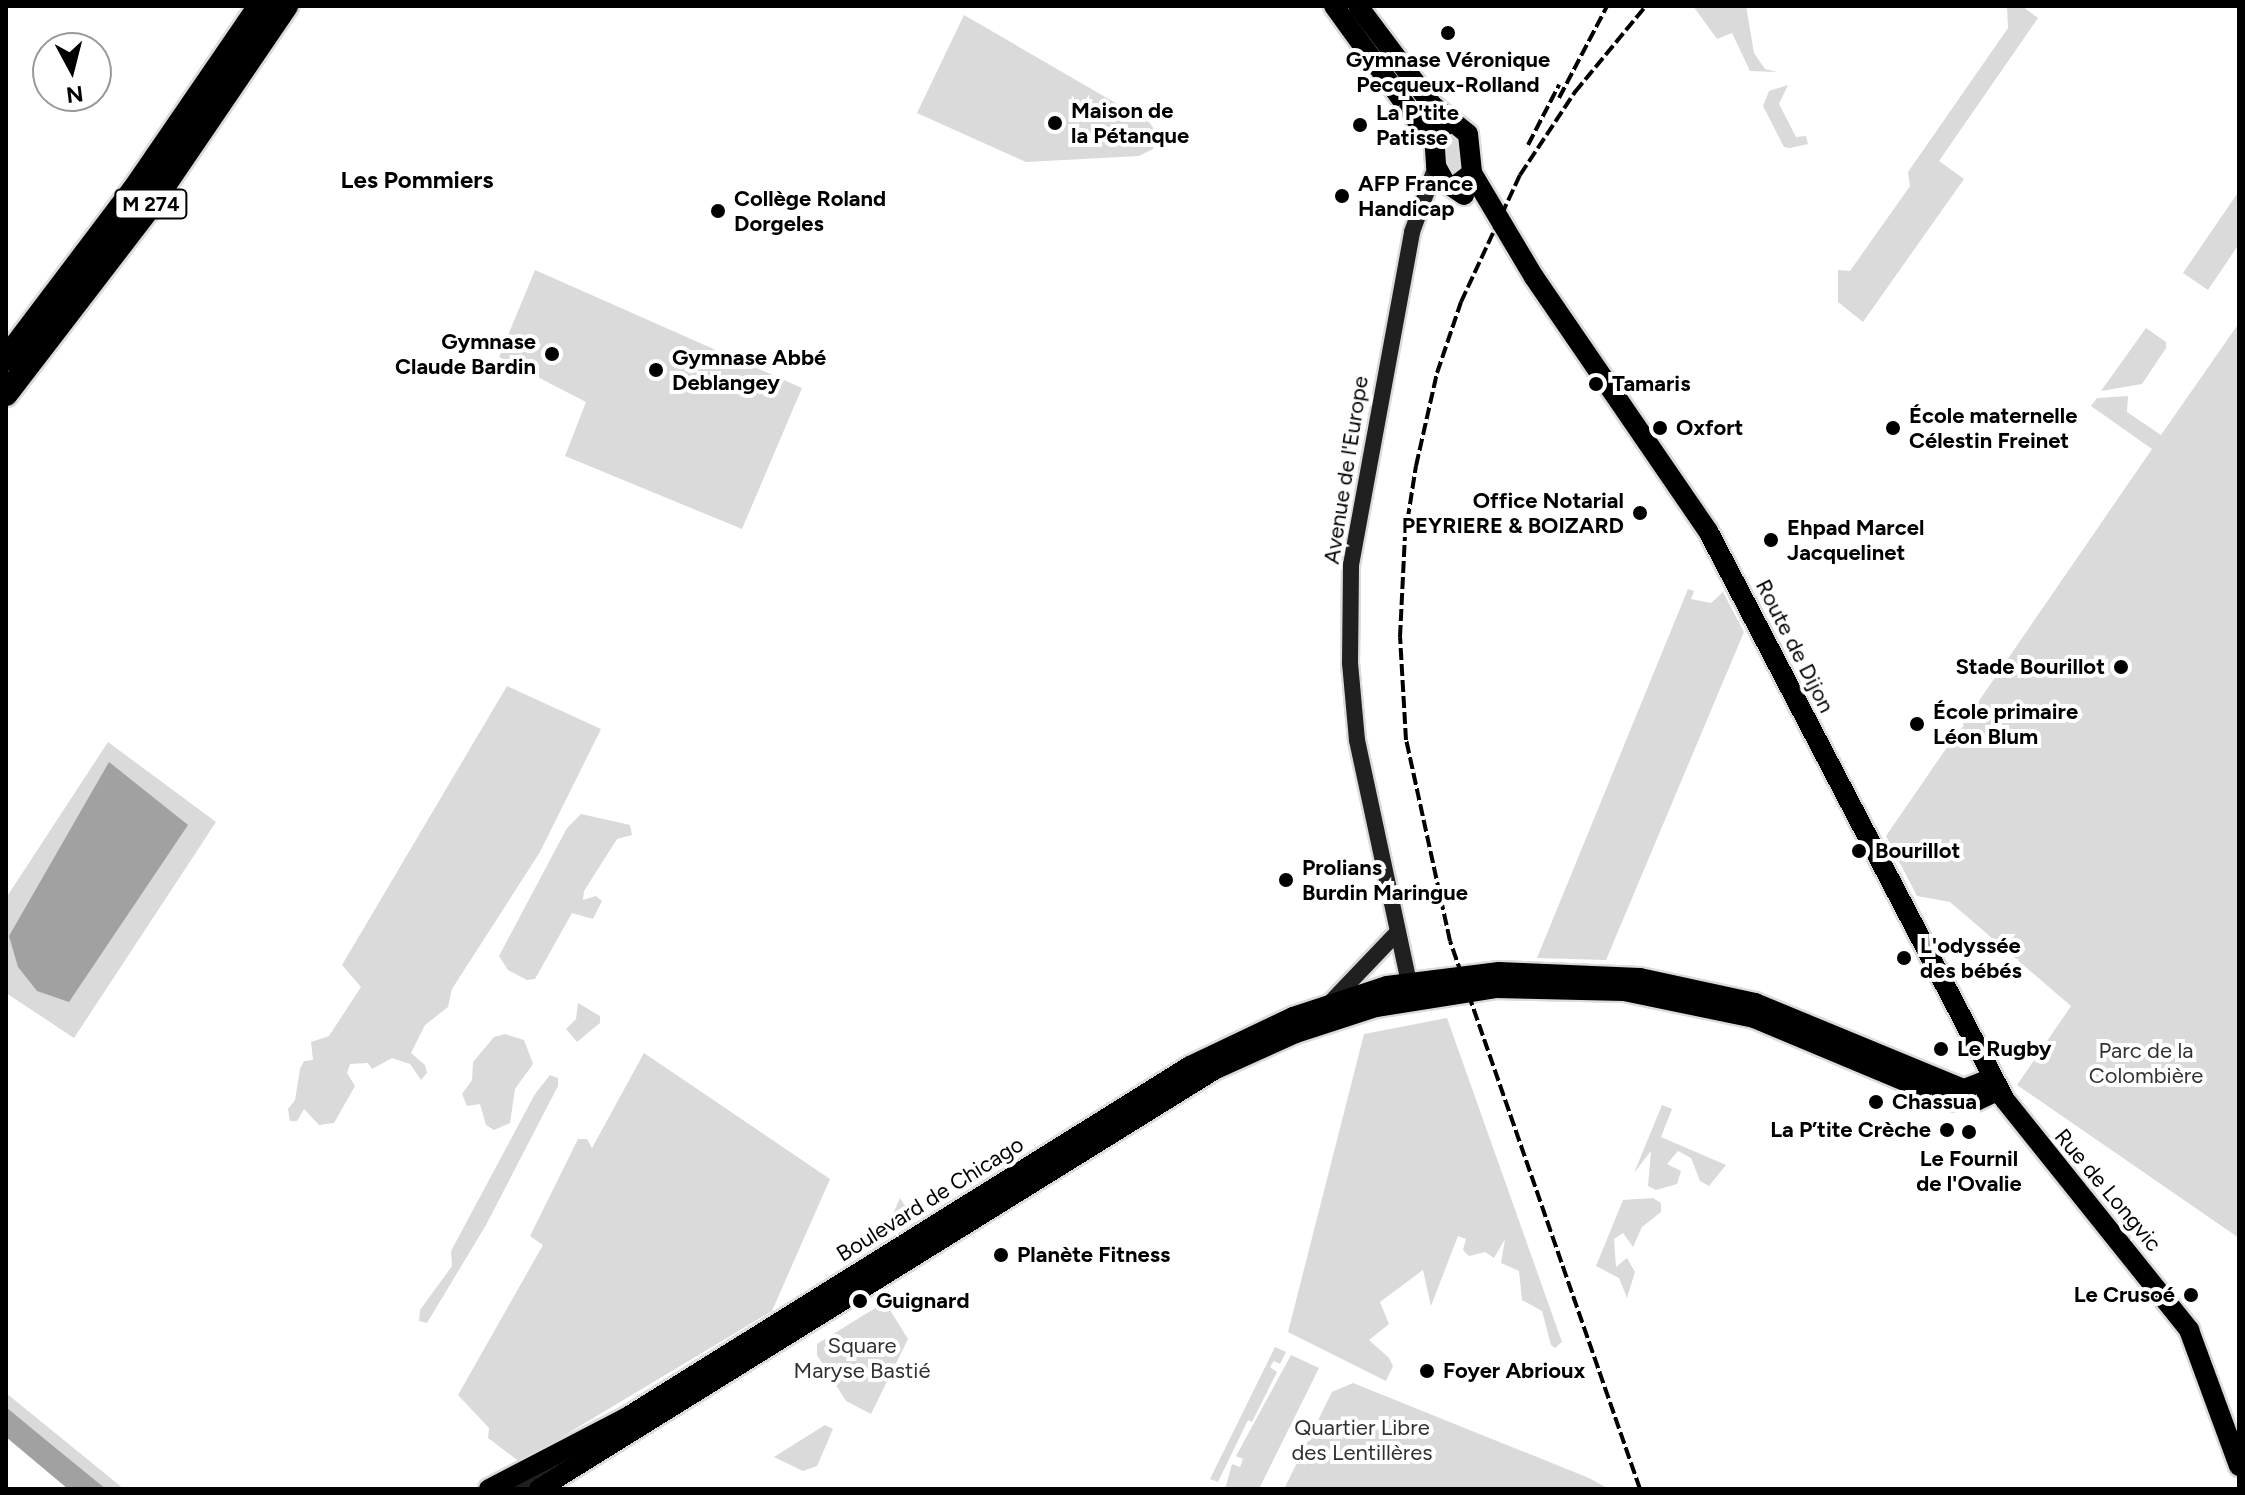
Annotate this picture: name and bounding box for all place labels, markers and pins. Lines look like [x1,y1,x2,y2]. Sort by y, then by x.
marker: Gymnase Véronique Pecqueux-Rolland [1439,24,1457,42]
place label: Gymnase Véronique Pecqueux-Rolland [1346,46,1550,98]
place label: Maison de la Pétanque [1071,97,1189,148]
place label: La P'tite Patisse [1376,99,1459,150]
marker: Maison de la Pétanque [1046,114,1064,132]
marker: La P'tite Patisse [1351,116,1369,134]
place label: AFP France Handicap [1358,170,1473,222]
place label: Collège Roland Dorgeles [734,185,886,236]
marker: AFP France Handicap [1333,187,1351,205]
marker: Collège Roland Dorgeles [709,202,727,220]
place label: Gymnase Claude Bardin [395,328,536,380]
place label: Gymnase Abbé Deblangey [672,344,826,396]
marker: Gymnase Claude Bardin [543,345,561,363]
marker: Gymnase Abbé Deblangey [647,361,665,379]
place label: Tamaris [1612,371,1690,397]
marker: Tamaris [1587,375,1605,393]
place label: École maternelle Célestin Freinet [1909,402,2077,454]
place label: Oxfort [1676,415,1743,441]
marker: Oxfort [1651,419,1669,437]
marker: École maternelle Célestin Freinet [1884,419,1902,437]
place label: Office Notarial PEYRIERE & BOIZARD [1402,487,1624,538]
marker: Office Notarial PEYRIERE & BOIZARD [1631,504,1649,522]
place label: Ehpad Marcel Jacquelinet [1787,514,1924,566]
marker: Ehpad Marcel Jacquelinet [1762,531,1780,549]
place label: Stade Bourillot [1955,654,2105,680]
marker: Stade Bourillot [2112,658,2130,676]
place label: École primaire Léon Blum [1933,698,2078,750]
marker: École primaire Léon Blum [1908,715,1926,733]
place label: Bourillot [1875,838,1960,864]
marker: Bourillot [1850,842,1868,860]
place label: Prolians Burdin Maringue [1302,854,1468,906]
marker: Prolians Burdin Maringue [1277,871,1295,889]
place label: L'odyssée des bébés [1920,932,2022,984]
marker: L'odyssée des bébés [1895,949,1913,967]
place label: Le Rugby [1957,1036,2051,1062]
marker: Le Rugby [1932,1040,1950,1058]
place label: Chassua [1892,1089,1977,1115]
marker: Chassua [1867,1093,1885,1111]
place label: La P’tite Crèche [1770,1117,1931,1143]
marker: La P’tite Crèche [1938,1121,1956,1139]
marker: Le Fournil de l'Ovalie [1960,1123,1978,1141]
place label: Le Fournil de l'Ovalie [1916,1145,2022,1196]
place label: Planète Fitness [1017,1242,1170,1268]
marker: Planète Fitness [992,1246,1010,1264]
place label: Le Crusoé [2074,1282,2175,1308]
marker: Le Crusoé [2182,1286,2200,1304]
place label: Guignard [876,1288,969,1314]
marker: Guignard [851,1292,869,1310]
place label: Foyer Abrioux [1443,1358,1585,1384]
marker: Foyer Abrioux [1418,1362,1436,1380]

